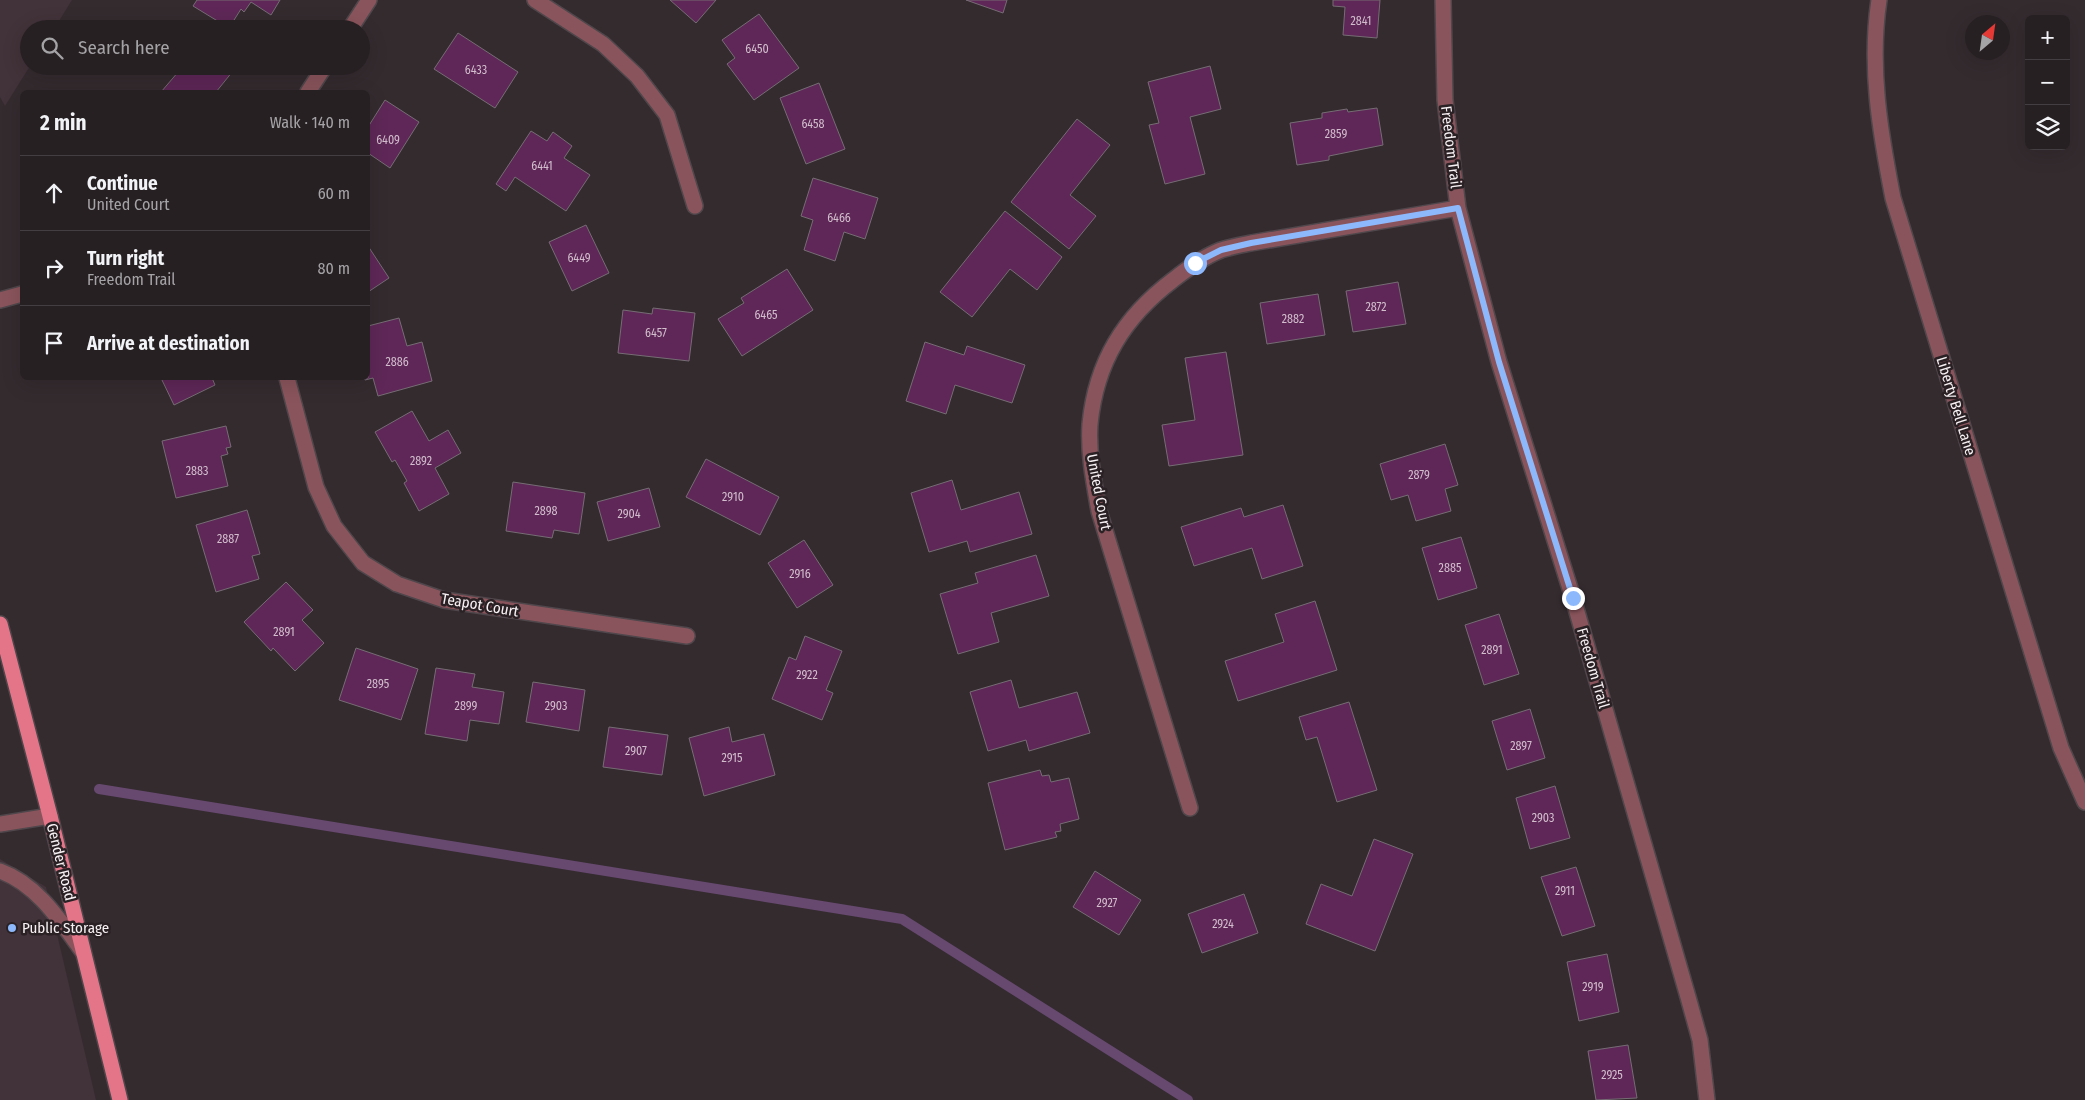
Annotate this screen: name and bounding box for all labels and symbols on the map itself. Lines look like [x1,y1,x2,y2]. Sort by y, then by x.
house number: 2841 [1350,14,1372,28]
north arrow [1965,15,2010,60]
house number: 6450 [745,42,769,56]
house number: 6433 [465,63,487,77]
street label: Freedom Trail [1437,105,1465,189]
house number: 6458 [801,117,825,131]
house number: 2859 [1325,127,1347,141]
house number: 6409 [376,133,400,147]
house number: 6441 [531,159,553,173]
house number: 6466 [827,211,851,225]
house number: 6449 [567,251,591,265]
route start [1184,252,1207,275]
house number: 2872 [1365,300,1387,314]
house number: 6465 [754,308,778,322]
house number: 2882 [1282,312,1304,326]
house number: 6457 [645,326,667,340]
street label: Liberty Bell Lane [1932,354,1980,458]
house number: 2886 [385,355,409,369]
street label: United Court [1083,452,1115,532]
house number: 2892 [410,454,432,468]
house number: 2883 [186,464,208,478]
house number: 2879 [1408,468,1430,482]
house number: 2910 [722,490,744,504]
house number: 2898 [535,504,557,518]
house number: 2904 [617,507,641,521]
house number: 2887 [217,532,239,546]
house number: 2885 [1439,561,1462,575]
house number: 2916 [789,567,811,581]
route end [1562,587,1585,610]
street label: Teapot Court [440,589,520,621]
house number: 2891 [273,625,295,639]
street label: Freedom Trail [1573,626,1613,710]
house number: 2891 [1481,643,1503,657]
house number: 2922 [796,668,818,682]
house number: 2895 [367,677,390,691]
house number: 2899 [455,699,478,713]
house number: 2903 [545,699,567,713]
house number: 2897 [1510,739,1532,753]
house number: 2907 [625,744,647,758]
house number: 2915 [721,751,743,765]
house number: 2903 [1532,811,1554,825]
street label: Gender Road [43,821,79,903]
house number: 2911 [1555,884,1575,898]
house number: 2927 [1097,896,1118,910]
house number: 2924 [1212,917,1234,931]
place label: Public Storage [22,919,109,937]
marker: Public Storage [6,922,18,934]
house number: 2919 [1582,980,1604,994]
house number: 2925 [1601,1068,1623,1082]

